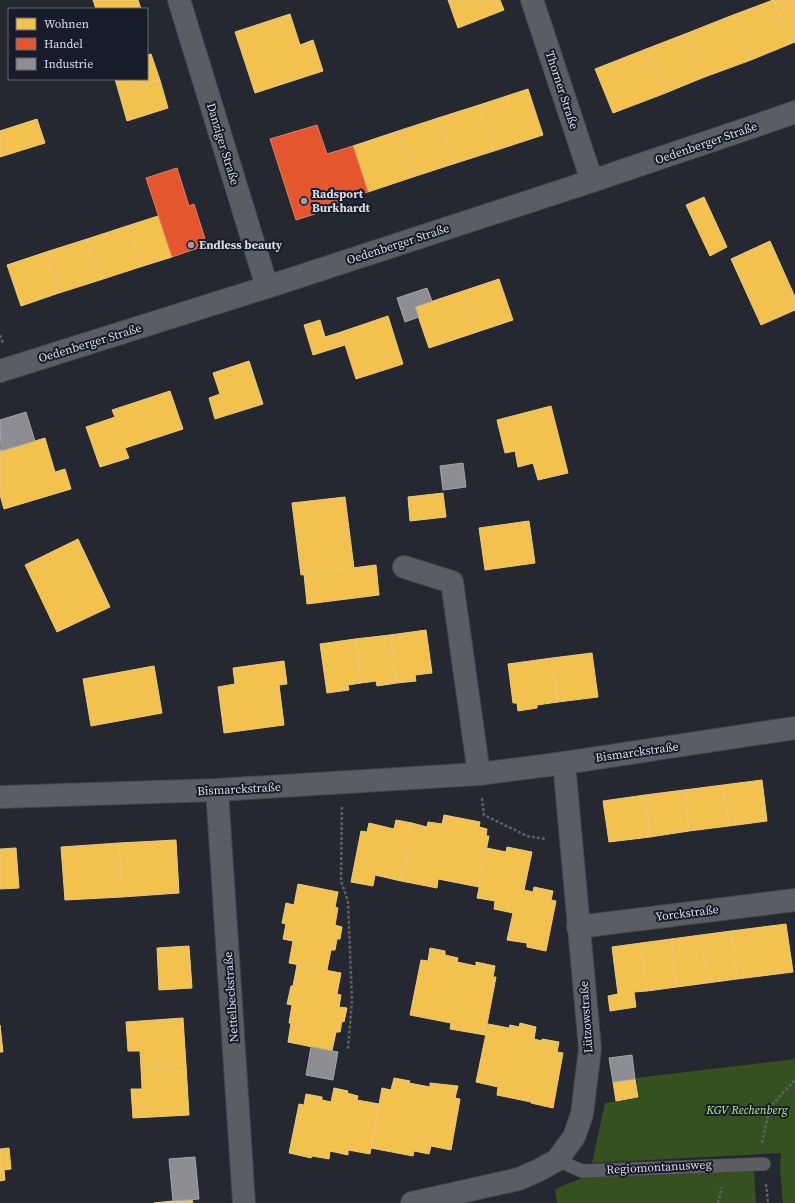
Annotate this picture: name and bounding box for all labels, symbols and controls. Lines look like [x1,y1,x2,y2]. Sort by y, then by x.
legend [8,8,148,80]
text: Wohnen [44,16,89,32]
text: Handel [44,36,83,52]
street label: Thorner Straße [542,49,582,131]
text: Industrie [44,56,93,72]
street label: Danziger Straße [203,101,243,187]
street label: Oedenberger Straße [653,118,759,168]
place label: Radsport Burkhardt [312,186,371,216]
marker: Radsport Burkhardt [299,196,309,206]
street label: Oedenberger Straße [345,220,451,268]
place label: Endless beauty [199,237,283,253]
marker: Endless beauty [186,240,196,250]
street label: Oedenberger Straße [36,320,144,366]
street label: Bismarckstraße [594,738,680,766]
street label: Bismarckstraße [197,779,281,799]
street label: Yorckstraße [654,901,720,925]
street label: Nettelbeckstraße [220,951,242,1043]
street label: Lützowstraße [575,980,597,1054]
park label: KGV Rechenberg [705,1102,789,1118]
street label: Regiomontanusweg [606,1156,712,1178]

